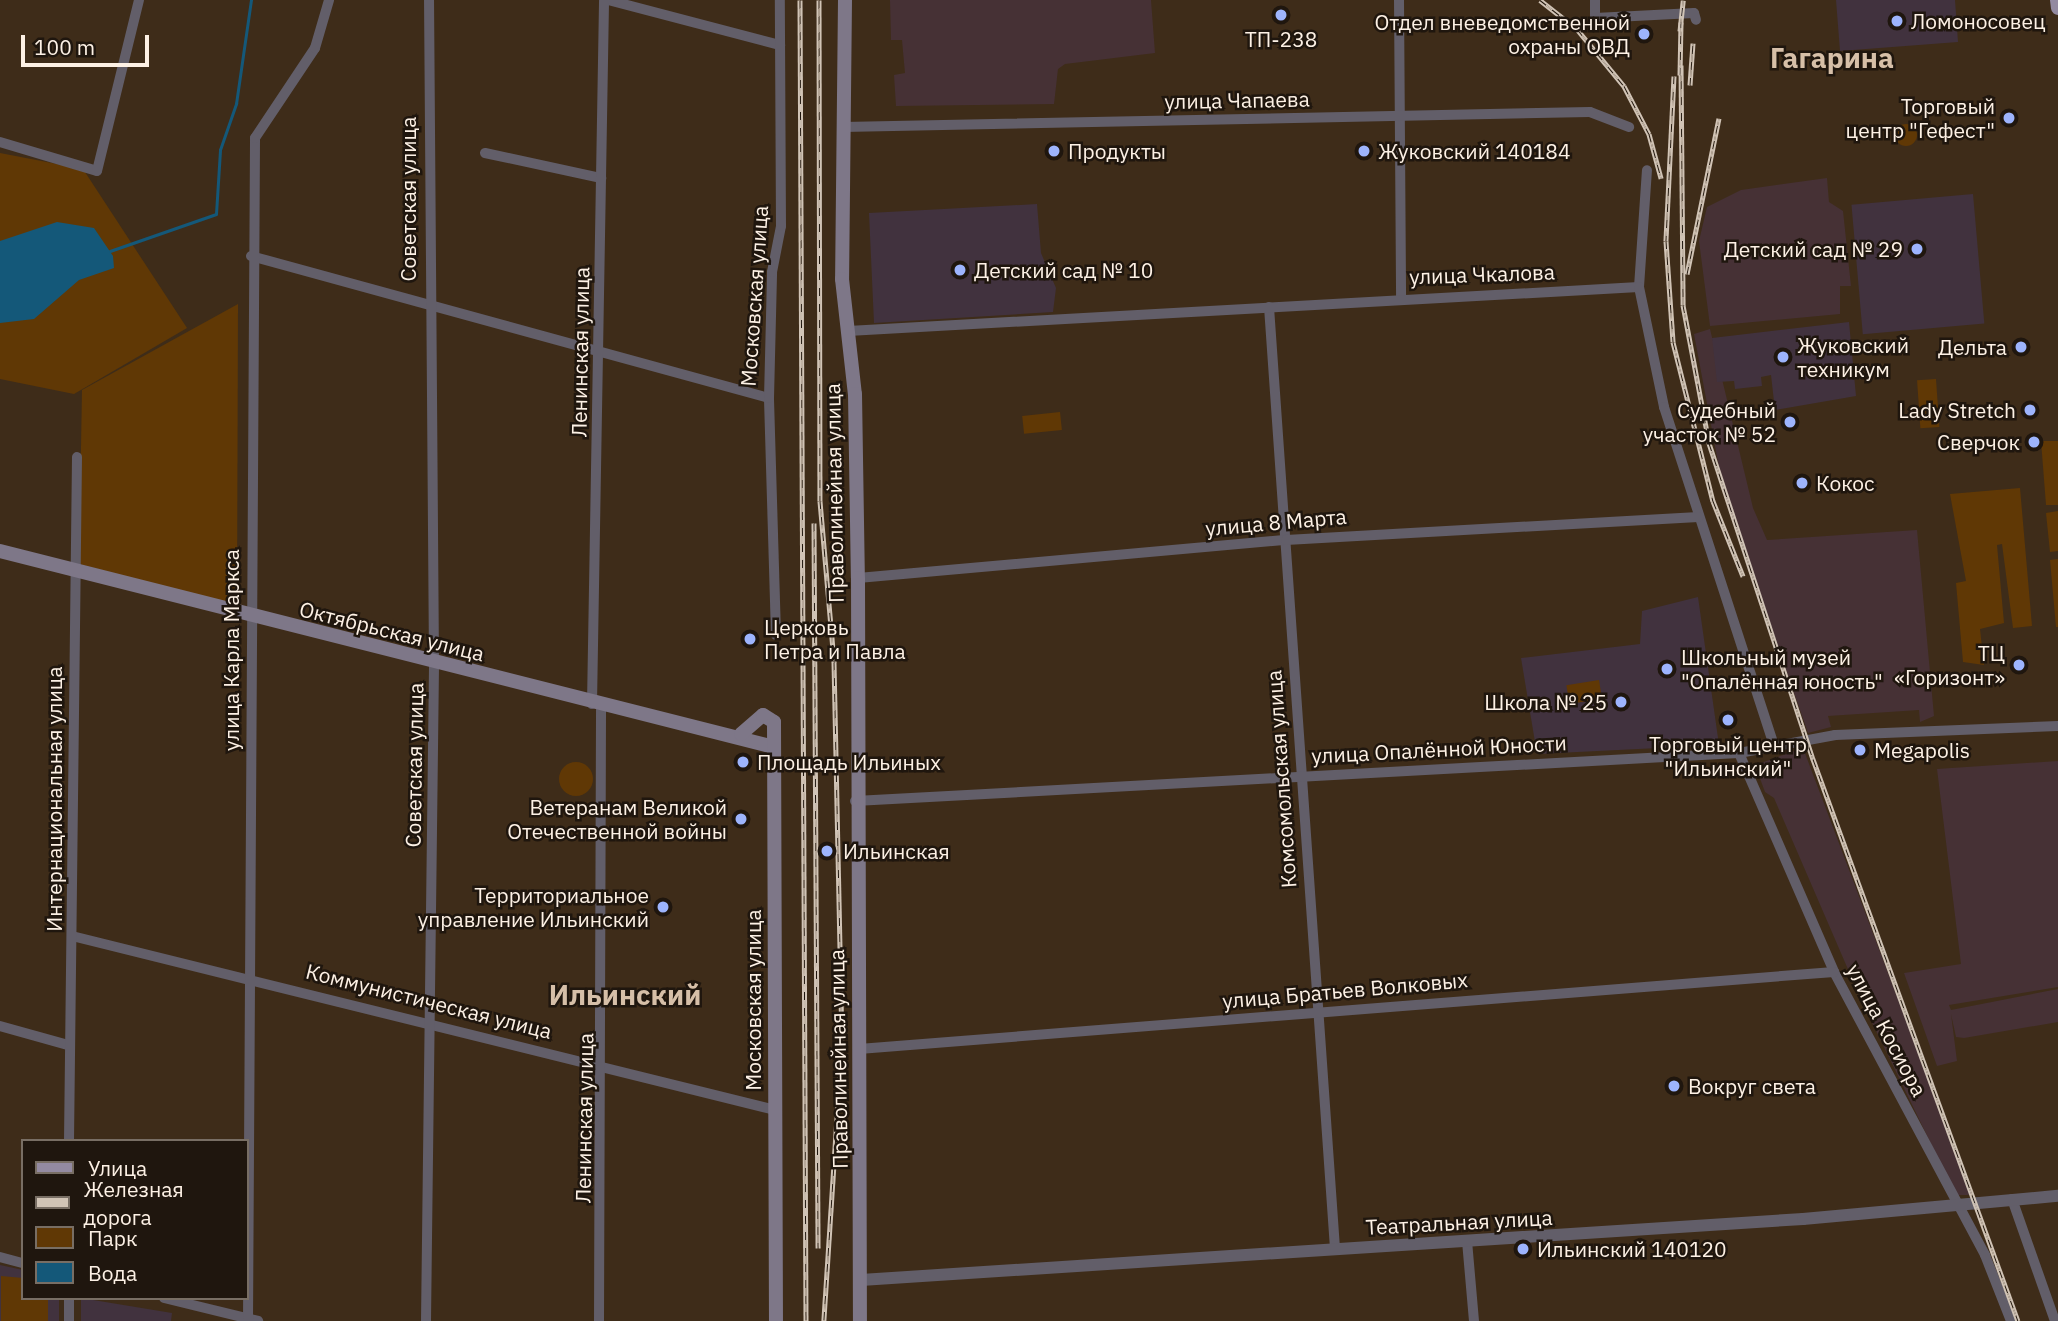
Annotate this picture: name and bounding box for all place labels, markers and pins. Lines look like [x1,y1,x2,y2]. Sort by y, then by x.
marker: ТП-238 [1273,7,1289,23]
place label: Ломоносовец [1911,8,2046,34]
place label: Отдел вневедомственной охраны ОВД [1375,9,1630,59]
marker: Ломоносовец [1889,13,1905,29]
place label: ТП-238 [1245,26,1317,52]
marker: Отдел вневедомственной охраны ОВД [1636,26,1652,42]
place label: Торговый центр "Гефест" [1846,93,1995,143]
marker: Торговый центр "Гефест" [2001,110,2017,126]
place label: Продукты [1068,138,1166,164]
place label: Жуковский 140184 [1378,138,1571,164]
marker: Продукты [1046,143,1062,159]
marker: Жуковский 140184 [1356,143,1372,159]
place label: Детский сад № 29 [1724,236,1903,262]
marker: Детский сад № 29 [1909,241,1925,257]
place label: Детский сад № 10 [974,257,1153,283]
marker: Детский сад № 10 [952,262,968,278]
place label: Жуковский техникум [1797,332,1909,382]
place label: Дельта [1938,334,2007,360]
marker: Дельта [2013,339,2029,355]
marker: Жуковский техникум [1775,349,1791,365]
place label: Судебный участок № 52 [1643,397,1776,447]
place label: Lady Stretch [1898,397,2016,423]
marker: Lady Stretch [2022,402,2038,418]
marker: Судебный участок № 52 [1782,414,1798,430]
place label: Сверчок [1937,429,2020,455]
marker: Сверчок [2026,434,2042,450]
place label: Кокос [1816,470,1875,496]
marker: Кокос [1794,475,1810,491]
place label: Церковь Петра и Павла [764,614,906,664]
marker: Церковь Петра и Павла [742,631,758,647]
place label: ТЦ «Горизонт» [1894,640,2005,690]
place label: Школьный музей "Опалённая юность" [1681,644,1883,694]
marker: ТЦ «Горизонт» [2011,657,2027,673]
marker: Школьный музей "Опалённая юность" [1659,661,1675,677]
place label: Школа № 25 [1484,689,1607,715]
marker: Школа № 25 [1613,694,1629,710]
marker: Торговый центр "Ильинский" [1720,712,1736,728]
place label: Торговый центр "Ильинский" [1649,731,1807,781]
place label: Megapolis [1874,737,1970,763]
marker: Megapolis [1852,742,1868,758]
place label: Площадь Ильиных [757,749,941,775]
marker: Площадь Ильиных [735,754,751,770]
place label: Ветеранам Великой Отечественной войны [507,794,727,844]
marker: Ветеранам Великой Отечественной войны [733,811,749,827]
place label: Ильинская [843,838,950,864]
marker: Ильинская [817,841,837,861]
place label: Территориальное управление Ильинский [418,882,649,932]
marker: Территориальное управление Ильинский [655,899,671,915]
place label: Вокруг света [1688,1073,1816,1099]
marker: Вокруг света [1666,1078,1682,1094]
place label: Ильинский 140120 [1537,1236,1727,1262]
marker: Ильинский 140120 [1515,1241,1531,1257]

